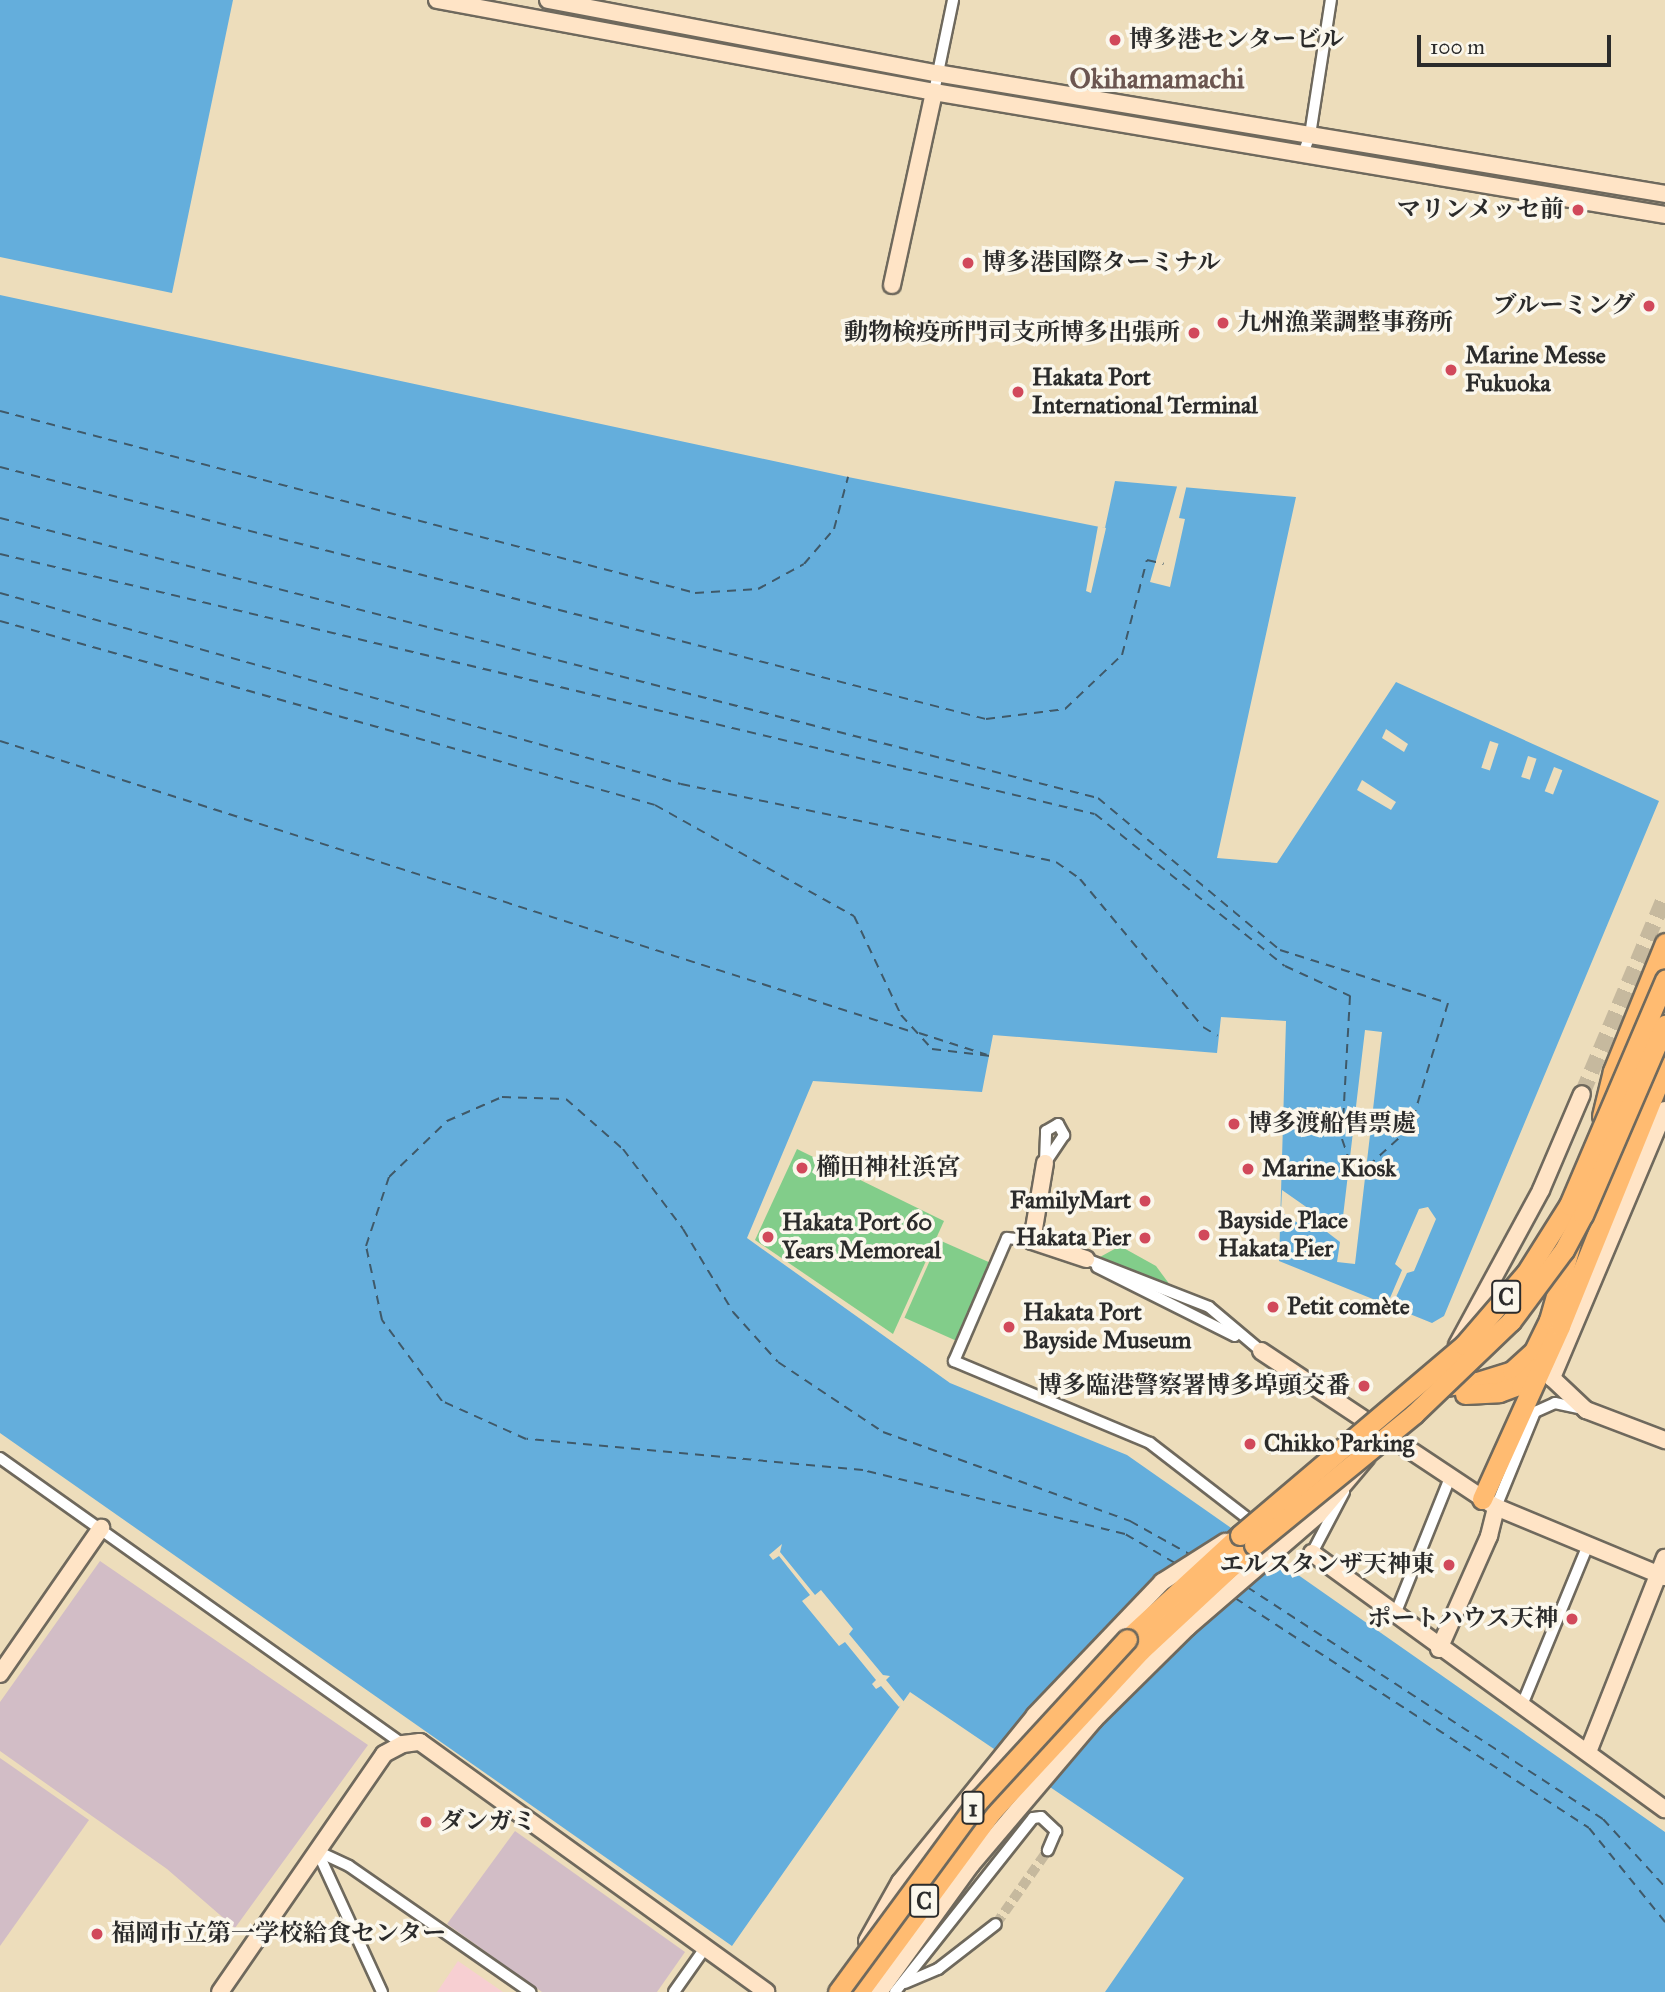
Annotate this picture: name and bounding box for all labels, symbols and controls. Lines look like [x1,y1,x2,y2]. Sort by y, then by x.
scale bar [1420,21,1614,65]
place label: 博多港センタービル [1129,26,1345,54]
marker: 博多港センタービル [1107,32,1123,48]
text: 100 m [1430,34,1485,60]
district label: Okihamamachi [1069,62,1245,96]
place label: マリンメッセ前 [1396,196,1564,224]
marker: マリンメッセ前 [1570,202,1586,218]
place label: 博多港国際ターミナル [982,249,1222,277]
marker: 博多港国際ターミナル [960,255,976,271]
place label: ブルーミング [1491,292,1635,320]
marker: ブルーミング [1641,298,1657,314]
place label: 九州漁業調整事務所 [1237,309,1453,337]
marker: 九州漁業調整事務所 [1215,315,1231,331]
place label: 動物検疫所門司支所博多出張所 [844,319,1180,347]
marker: 動物検疫所門司支所博多出張所 [1186,325,1202,341]
place label: Marine Messe Fukuoka [1465,342,1606,398]
marker: Marine Messe Fukuoka [1443,362,1459,378]
place label: Hakata Port International Terminal [1032,364,1258,420]
marker: Hakata Port International Terminal [1010,384,1026,400]
place label: 博多渡船售票處 [1248,1110,1416,1138]
marker: 博多渡船售票處 [1226,1116,1242,1132]
place label: 櫛田神社浜宮 [816,1154,960,1182]
place label: Marine Kiosk [1262,1155,1396,1183]
marker: 櫛田神社浜宮 [794,1160,810,1176]
marker: Marine Kiosk [1240,1161,1256,1177]
place label: FamilyMart [1010,1187,1131,1215]
marker: FamilyMart [1137,1193,1153,1209]
place label: Bayside Place Hakata Pier [1218,1207,1348,1263]
place label: Hakata Port 60 Years Memoreal [782,1209,941,1265]
place label: Hakata Pier [1016,1224,1131,1252]
marker: Bayside Place Hakata Pier [1196,1227,1212,1243]
marker: Hakata Port 60 Years Memoreal [760,1229,776,1245]
marker: Hakata Pier [1137,1230,1153,1246]
road number: C [1490,1278,1522,1316]
place label: Petit comète [1287,1293,1410,1321]
place label: Hakata Port Bayside Museum [1023,1299,1191,1355]
marker: Petit comète [1265,1299,1281,1315]
marker: Hakata Port Bayside Museum [1001,1319,1017,1335]
place label: 博多臨港警察署博多埠頭交番 [1038,1372,1350,1400]
marker: 博多臨港警察署博多埠頭交番 [1356,1378,1372,1394]
place label: Chikko Parking [1264,1430,1414,1458]
marker: Chikko Parking [1242,1436,1258,1452]
place label: エルスタンザ天神東 [1219,1551,1435,1579]
marker: エルスタンザ天神東 [1441,1557,1457,1573]
place label: ポートハウス天神 [1366,1605,1558,1633]
marker: ポートハウス天神 [1564,1611,1580,1627]
road number: 1 [961,1788,985,1828]
place label: ダンガミ [440,1808,536,1836]
marker: ダンガミ [418,1814,434,1830]
road number: C [908,1882,940,1920]
place label: 福岡市立第一学校給食センター [111,1920,447,1948]
marker: 福岡市立第一学校給食センター [89,1926,105,1942]

